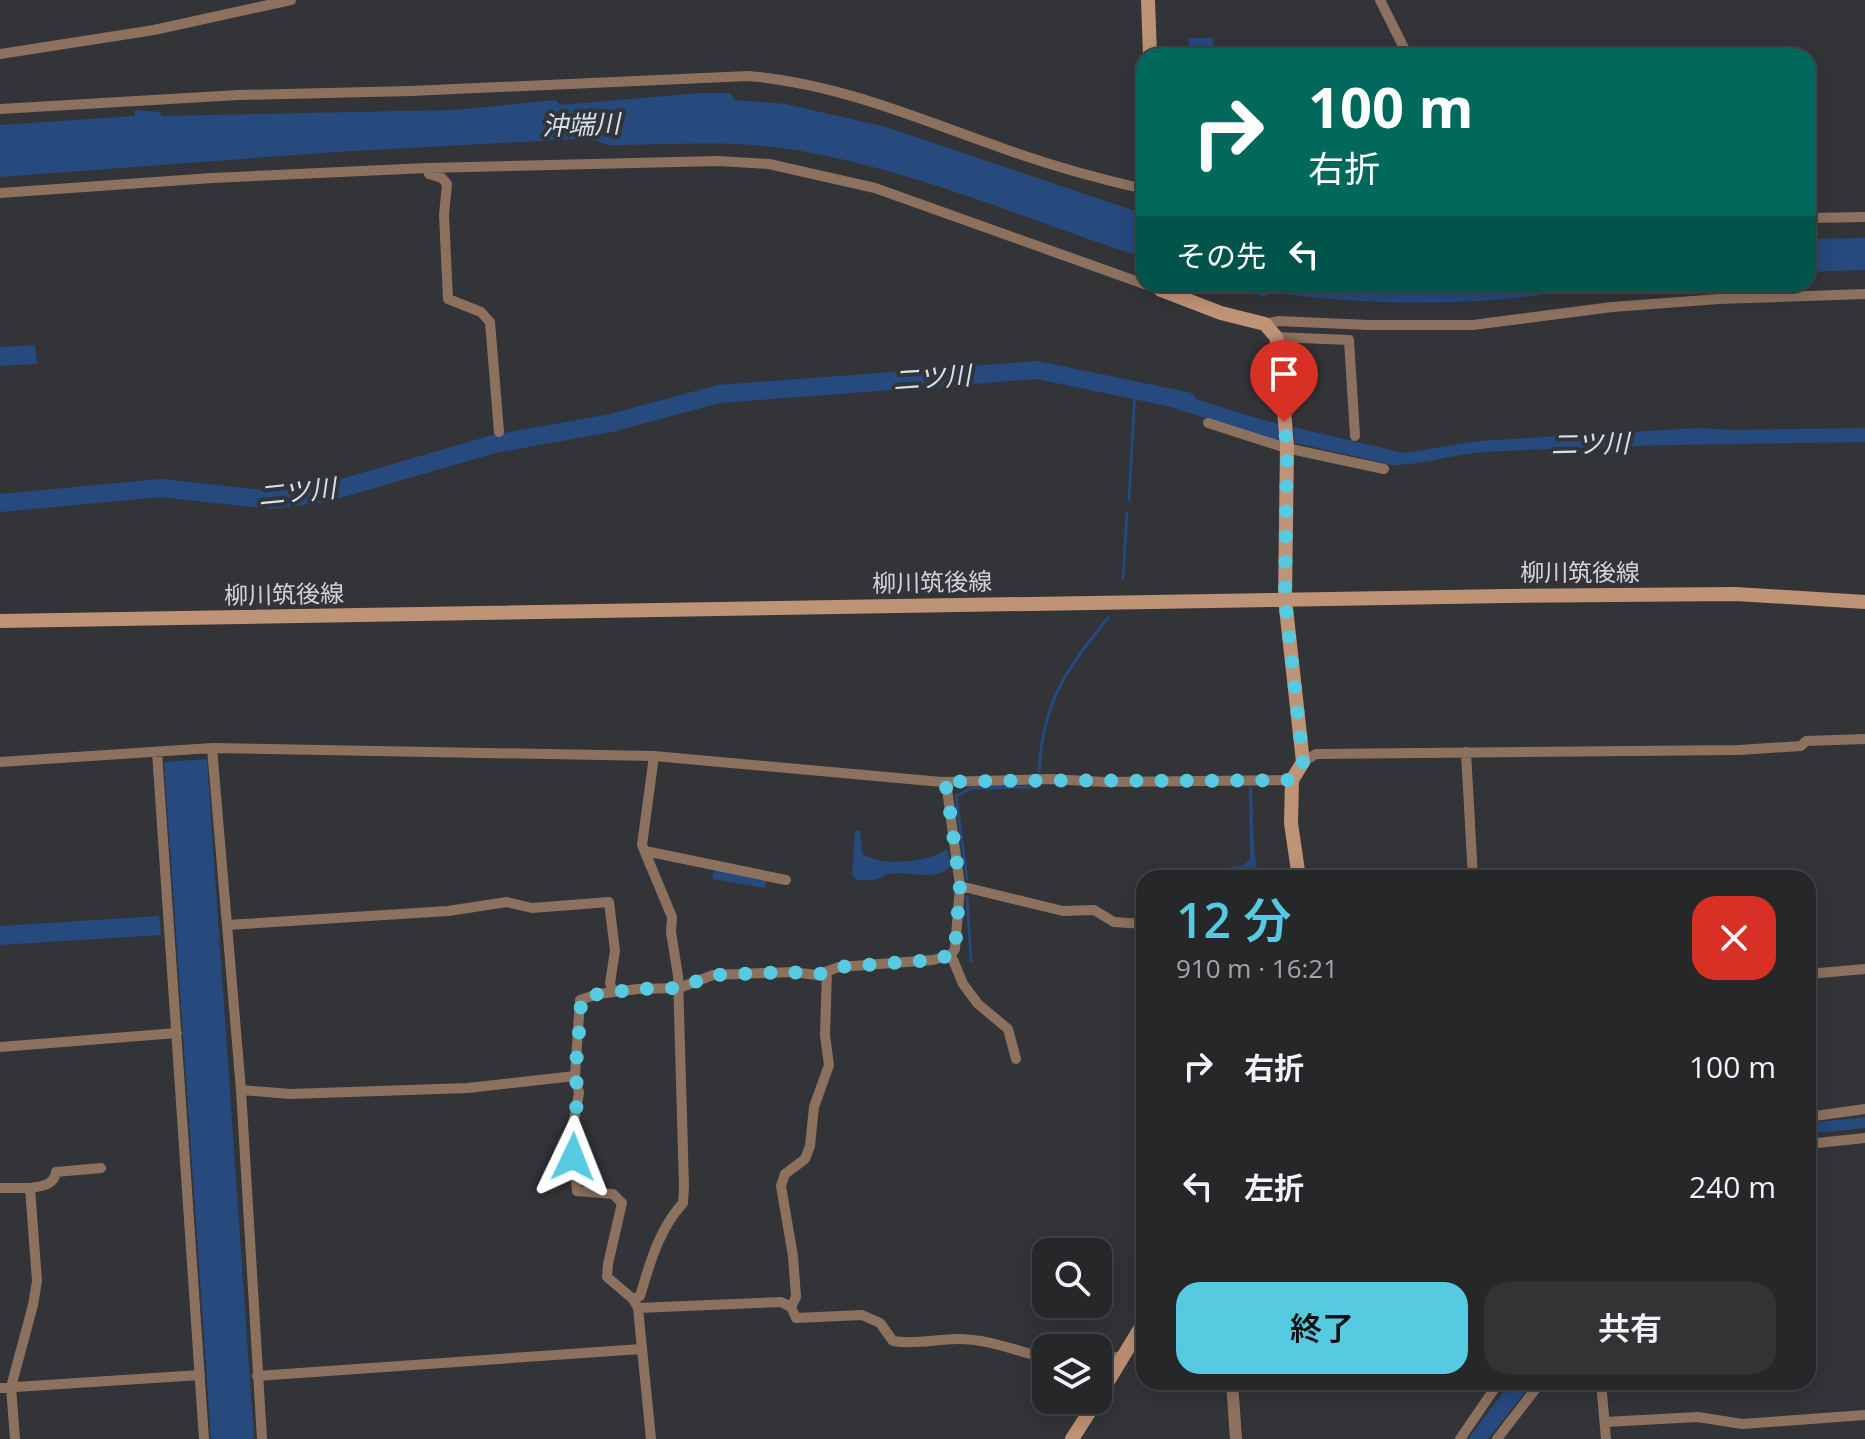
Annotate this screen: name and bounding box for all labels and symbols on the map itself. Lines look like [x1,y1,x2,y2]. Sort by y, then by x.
water label: 沖端川 [541,105,624,143]
pin [1250,340,1318,422]
water label: 二ツ川 [892,356,975,398]
water label: 二ツ川 [1551,424,1632,462]
water label: 二ツ川 [256,469,341,513]
street label: 柳川筑後線 [1520,555,1640,588]
street label: 柳川筑後線 [872,564,992,599]
street label: 柳川筑後線 [224,576,344,611]
position arrow [531,1115,615,1199]

